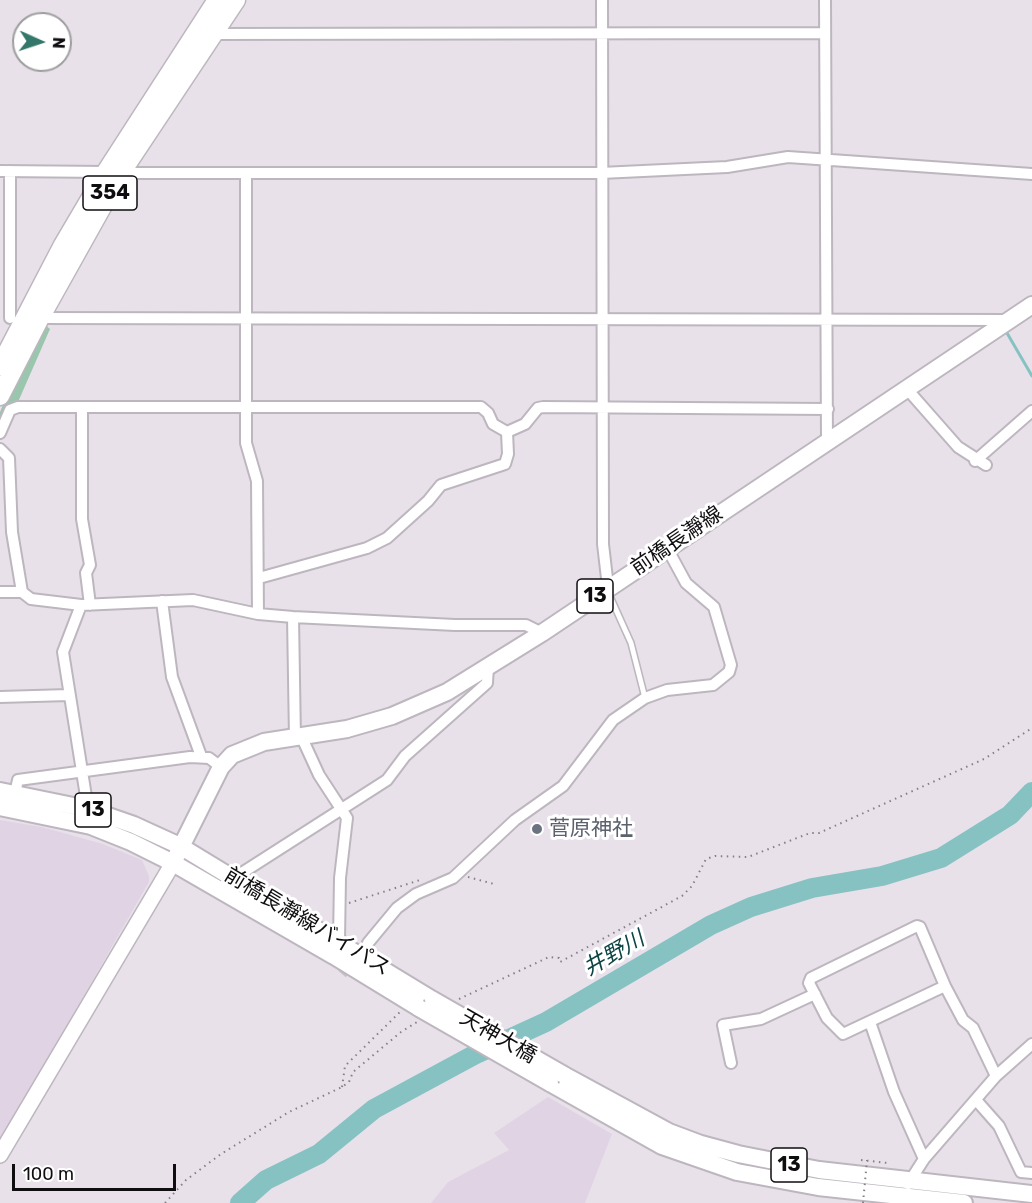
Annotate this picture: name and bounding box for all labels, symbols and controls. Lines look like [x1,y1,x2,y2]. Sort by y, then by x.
north arrow [12,12,72,72]
text: N [49,37,68,49]
road number: 354 [83,176,137,210]
street label: 前橋長瀞線 [626,501,728,581]
road number: 13 [577,579,613,613]
road number: 13 [75,793,111,827]
place label: 菅原神社 [549,816,633,842]
marker: 菅原神社 [530,822,544,836]
street label: 前橋長瀞線バイパス [220,863,394,981]
water label: 井野川 [579,926,649,982]
street label: 天神大橋 [455,1005,541,1069]
road number: 13 [771,1148,807,1182]
scale bar [15,1152,178,1190]
text: 100 m [23,1163,74,1185]

